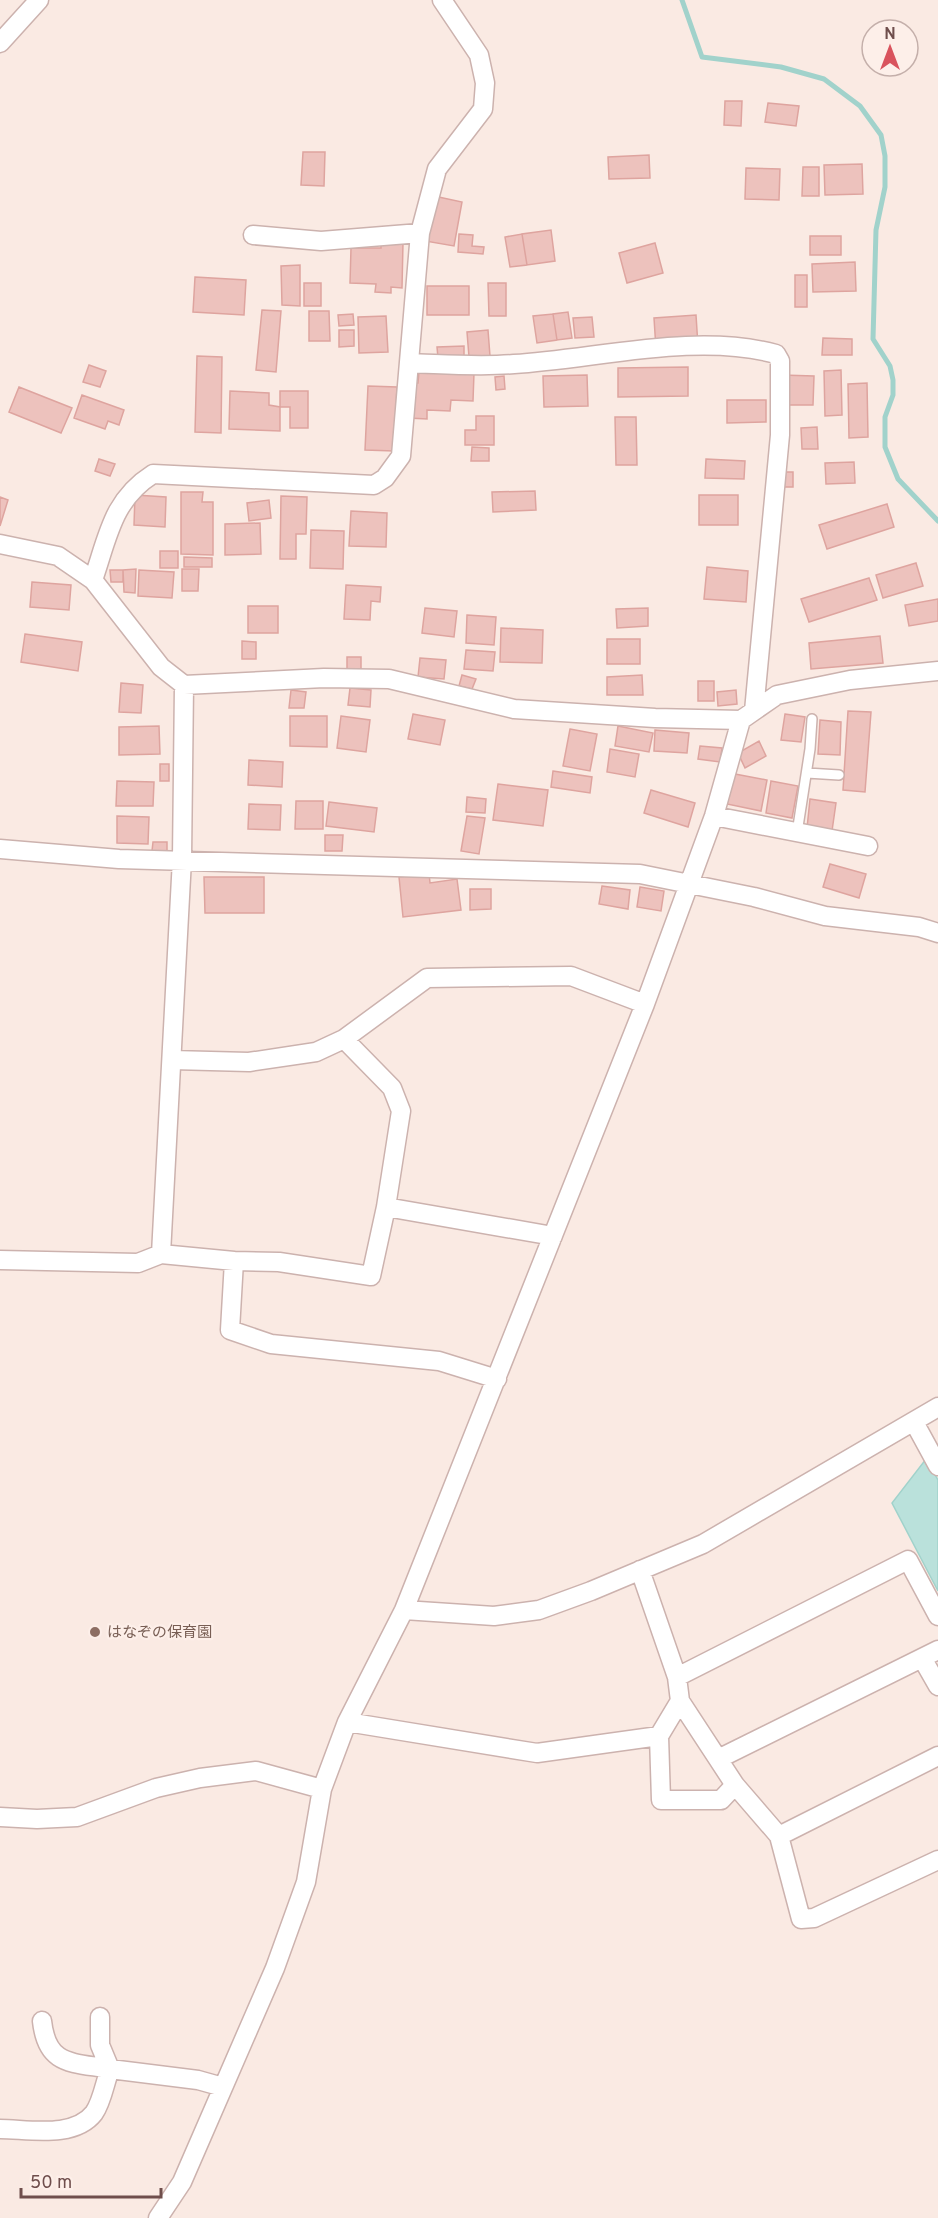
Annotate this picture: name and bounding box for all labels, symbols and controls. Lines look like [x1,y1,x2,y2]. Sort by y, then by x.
north arrow [860,18,920,78]
text: N [884,25,896,45]
place label: はなぞの保育園 [107,1624,212,1643]
marker: はなぞの保育園 [88,1625,102,1639]
scale bar [21,2161,160,2199]
text: 50 m [30,2172,72,2195]

